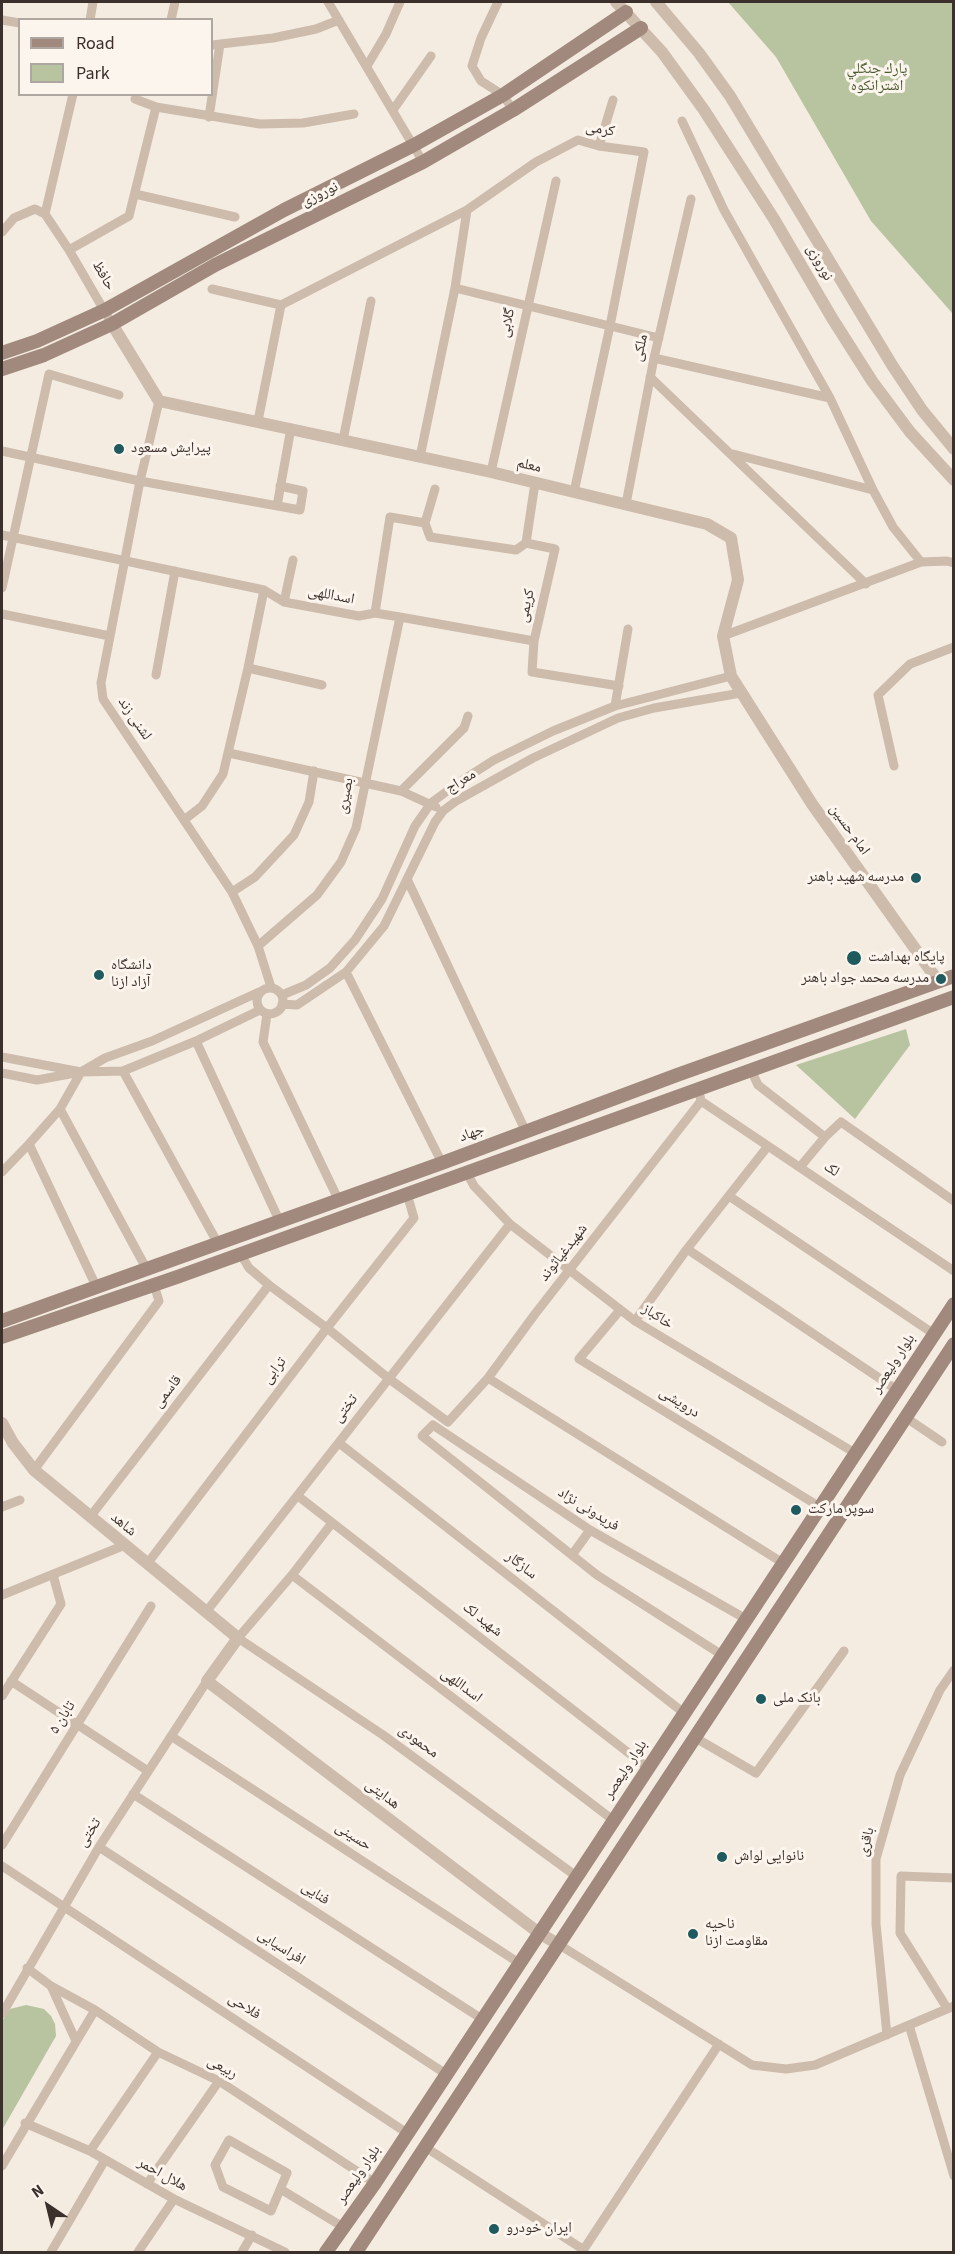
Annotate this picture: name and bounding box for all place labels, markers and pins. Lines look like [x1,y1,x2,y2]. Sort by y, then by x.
place label: پیرایش مسعود [131,440,211,458]
marker: پیرایش مسعود [112,442,126,456]
place label: مدرسه شهید باهنر [808,869,904,887]
marker: مدرسه شهید باهنر [909,871,923,885]
marker: پایگاه بهداشت [845,949,863,967]
place label: پایگاه بهداشت [868,949,945,967]
place label: دانشگاه آزاد ازنا [111,957,152,992]
marker: دانشگاه آزاد ازنا [92,968,106,982]
place label: مدرسه محمد جواد باهنر [801,970,929,988]
marker: مدرسه محمد جواد باهنر [934,972,948,986]
place label: سوپر مارکت [808,1501,874,1519]
marker: سوپر مارکت [789,1503,803,1517]
place label: بانک ملی [773,1690,821,1708]
marker: بانک ملی [754,1692,768,1706]
place label: نانوایی لواش [734,1848,804,1866]
marker: نانوایی لواش [715,1850,729,1864]
place label: ناحیه مقاومت ازنا [705,1916,768,1951]
marker: ناحیه مقاومت ازنا [686,1927,700,1941]
place label: ایران خودرو [506,2220,572,2238]
marker: ایران خودرو [487,2222,501,2236]

